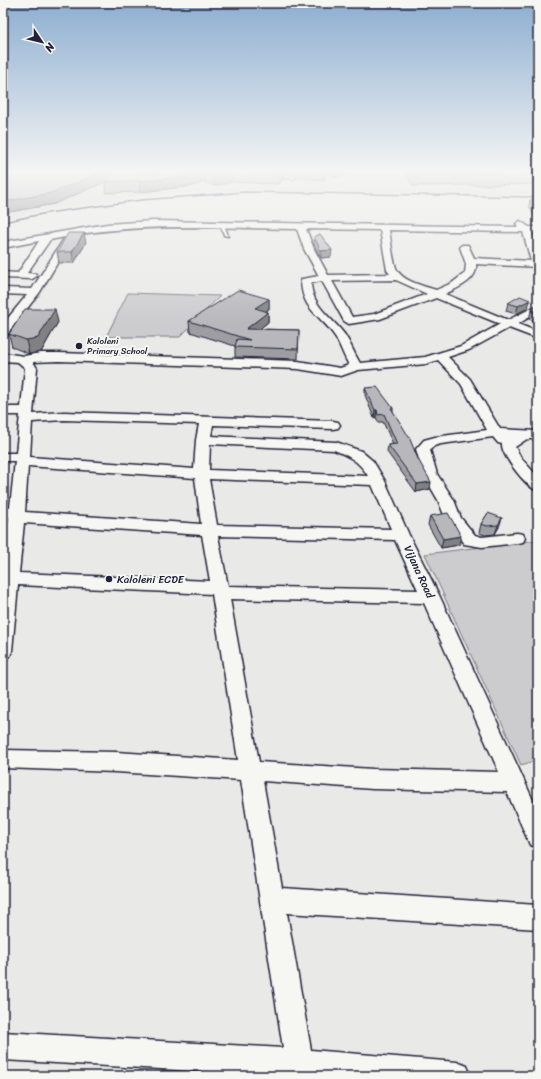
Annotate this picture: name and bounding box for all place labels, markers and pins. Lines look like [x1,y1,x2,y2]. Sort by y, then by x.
place label: Kaloleni Primary School [87,333,148,359]
marker: Kaloleni Primary School [74,341,84,351]
place label: Kaloleni ECDE [117,570,185,589]
marker: Kaloleni ECDE [104,574,114,584]

